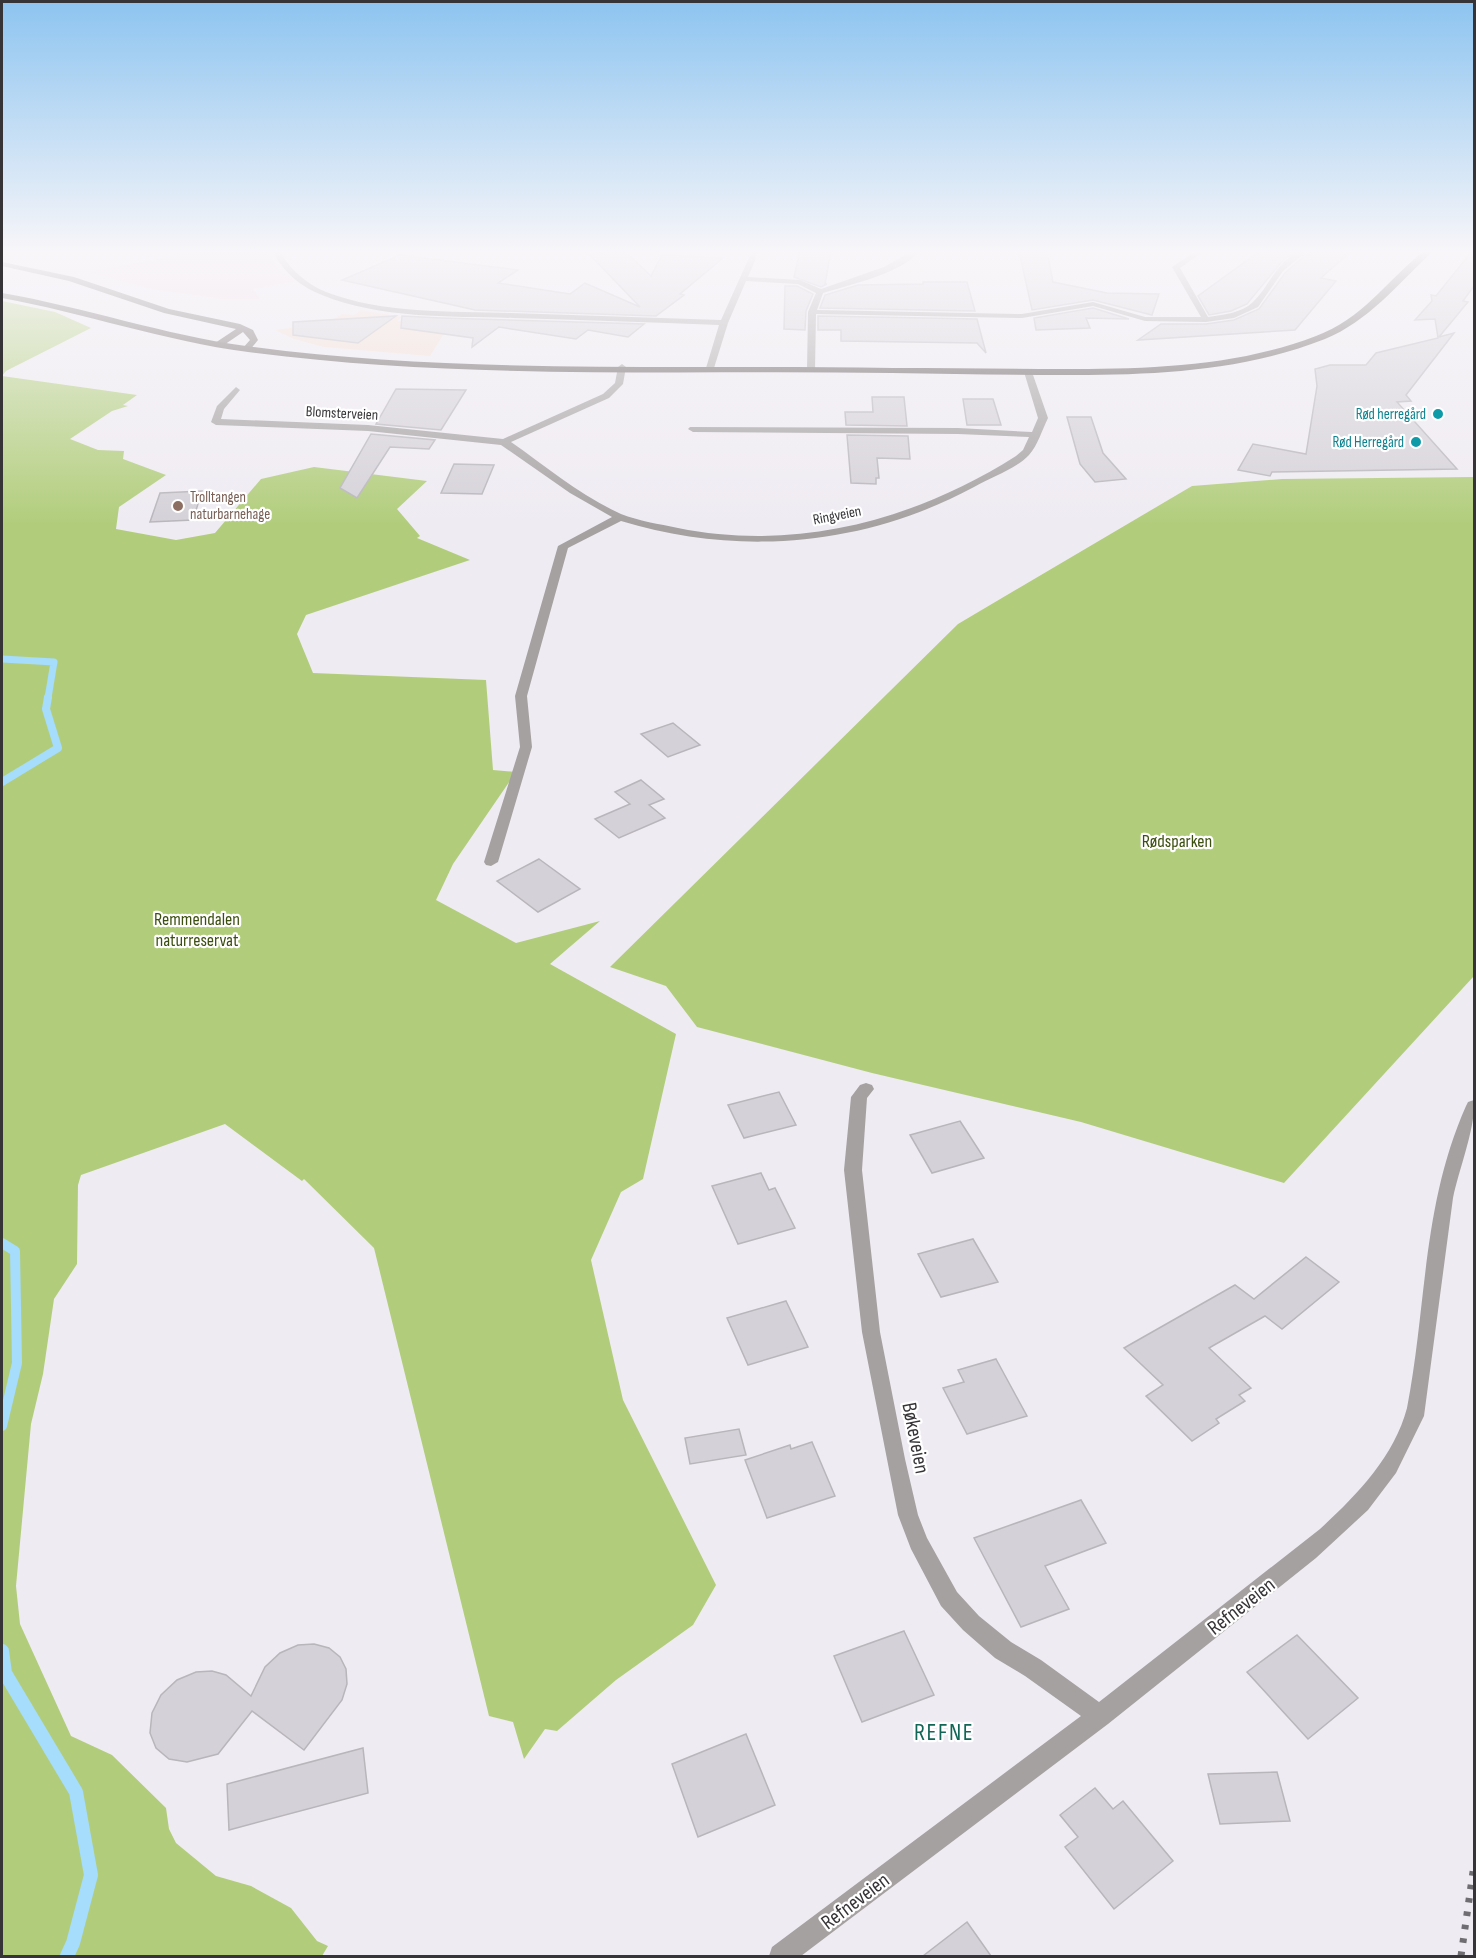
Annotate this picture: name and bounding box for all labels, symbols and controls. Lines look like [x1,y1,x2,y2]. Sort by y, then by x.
street label: Blomsterveien [305,402,379,425]
place label: Rød herregård [1356,405,1426,424]
marker: Rød herregård [1431,407,1445,421]
place label: Rød Herregård [1332,433,1404,452]
marker: Rød Herregård [1409,435,1423,449]
place label: Trolltangen naturbarnehage [190,488,270,524]
marker: Trolltangen naturbarnehage [171,499,185,513]
street label: Ringveien [811,502,863,529]
park label: Rødsparken [1142,831,1212,852]
park label: Remmendalen naturreservat [154,909,240,951]
street label: Bøkeveien [896,1400,935,1476]
street label: Refneveien [1202,1572,1280,1641]
district label: REFNE [914,1718,974,1747]
street label: Refneveien [816,1868,894,1935]

